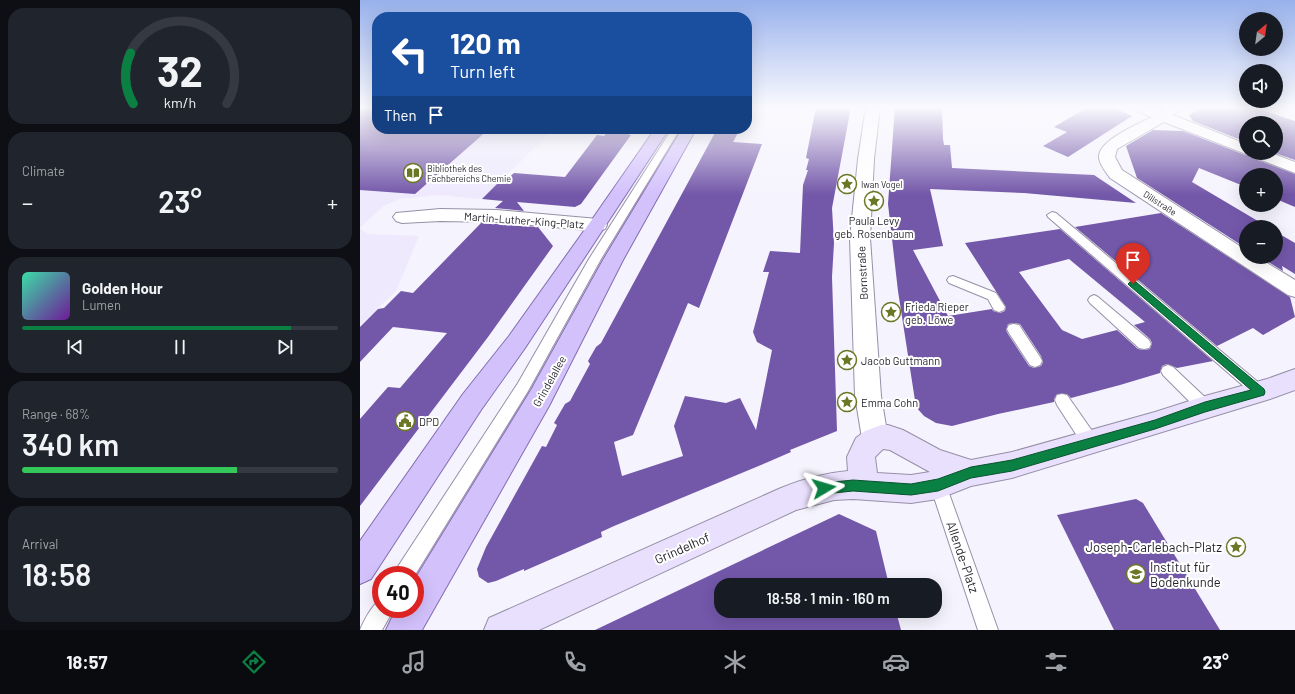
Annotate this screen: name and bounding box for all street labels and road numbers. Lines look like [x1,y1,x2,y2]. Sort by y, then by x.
street label: Dillstraße [1141,188,1179,218]
street label: Martin-Luther-King-Platz [464,209,584,231]
street label: Bornstraße [854,246,870,300]
street label: Grindelallee [530,353,568,409]
street label: Allende-Platz [943,519,983,595]
street label: Grindelhof [652,529,712,567]

